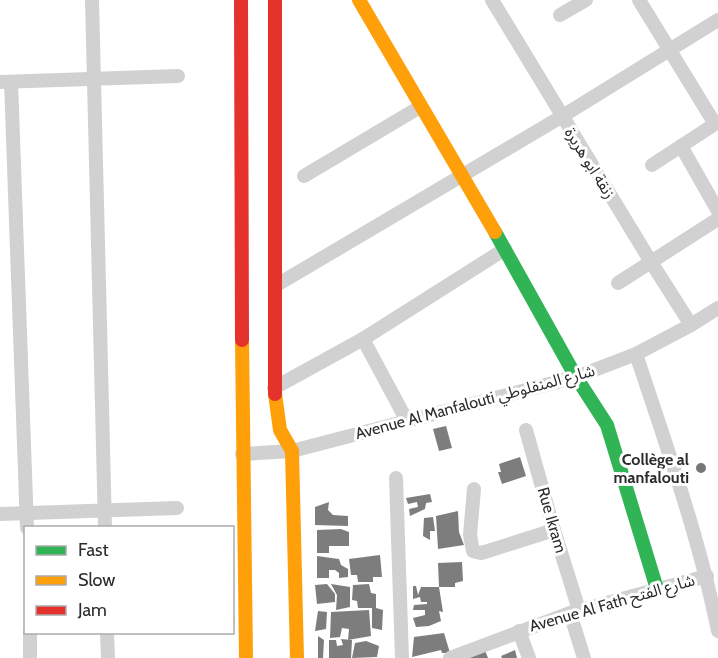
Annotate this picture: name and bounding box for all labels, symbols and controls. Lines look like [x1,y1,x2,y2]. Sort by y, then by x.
street label: زنقة ابو هريرة [561,124,619,202]
street label: Avenue Al Manfalouti شارع المنفلوطي [353,361,598,446]
place label: Collège al manfalouti [614,450,689,487]
marker: Collège al manfalouti [694,461,708,475]
street label: Rue Ikram [534,485,570,555]
legend [24,526,234,634]
text: Fast [78,539,109,561]
text: Slow [78,569,115,591]
street label: Avenue Al Fath شارع الفتح [527,570,698,639]
text: Jam [77,599,107,621]

